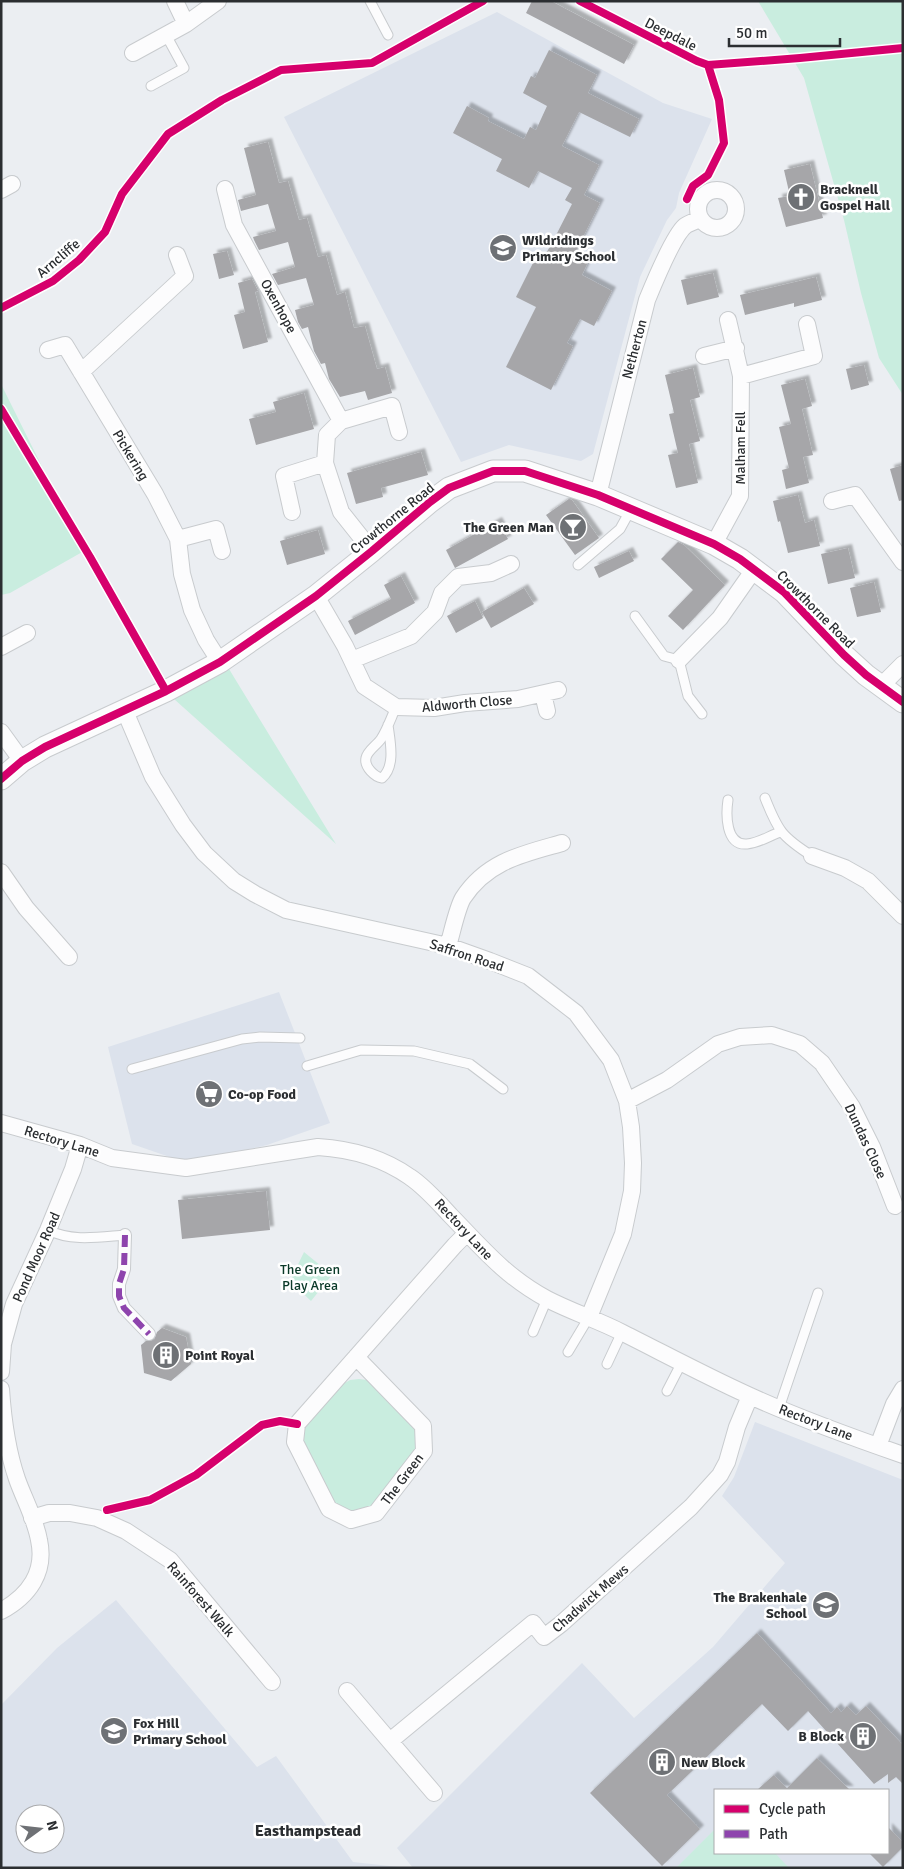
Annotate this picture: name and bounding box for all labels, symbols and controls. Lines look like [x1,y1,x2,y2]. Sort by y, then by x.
street label: Deepdale [642,14,700,55]
scale bar [729,15,840,47]
text: 50 m [736,24,767,42]
place label: Bracknell Gospel Hall [820,181,891,214]
church icon: Bracknell Gospel Hall [786,182,816,212]
place label: Wildridings Primary School [522,232,616,265]
school or university icon: Wildridings Primary School [488,233,518,263]
street label: Arncliffe [33,235,84,281]
street label: Oxenhope [257,276,300,336]
street label: Netherton [618,317,651,381]
street label: Malham Fell [732,411,749,485]
street label: Pickering [109,427,152,484]
street label: Crowthorne Road [347,479,438,558]
bar icon: The Green Man [558,512,588,542]
place label: The Green Man [464,519,554,536]
street label: Crowthorne Road [773,567,858,652]
street label: Aldworth Close [421,691,513,716]
street label: Saffron Road [428,936,506,975]
supermarket icon: Co-op Food [194,1079,224,1109]
place label: Co-op Food [228,1086,297,1103]
street label: Dundas Close [841,1101,890,1181]
street label: Rectory Lane [22,1122,102,1161]
street label: Rectory Lane [431,1195,496,1264]
street label: Pond Moor Road [9,1209,64,1305]
park label: The Green Play Area [280,1261,340,1294]
building icon: Point Royal [151,1340,181,1370]
place label: Point Royal [185,1347,255,1364]
street label: Rectory Lane [776,1401,855,1444]
street label: The Green [378,1450,427,1508]
street label: Rainforest Walk [163,1558,238,1640]
street label: Chadwick Mews [549,1561,632,1636]
place label: The Brakenhale School [713,1589,808,1622]
school or university icon: The Brakenhale School [811,1590,841,1620]
place label: Fox Hill Primary School [133,1715,227,1748]
school or university icon: Fox Hill Primary School [99,1716,129,1746]
building icon: B Block [848,1721,878,1751]
place label: B Block [798,1728,845,1745]
building icon: New Block [647,1747,677,1777]
place label: New Block [681,1754,746,1771]
legend [714,1789,889,1854]
text: Cycle path [759,1800,826,1818]
north arrow [15,1804,65,1854]
text: N [43,1819,62,1833]
district label: Easthampstead [255,1821,362,1841]
text: Path [759,1825,788,1843]

